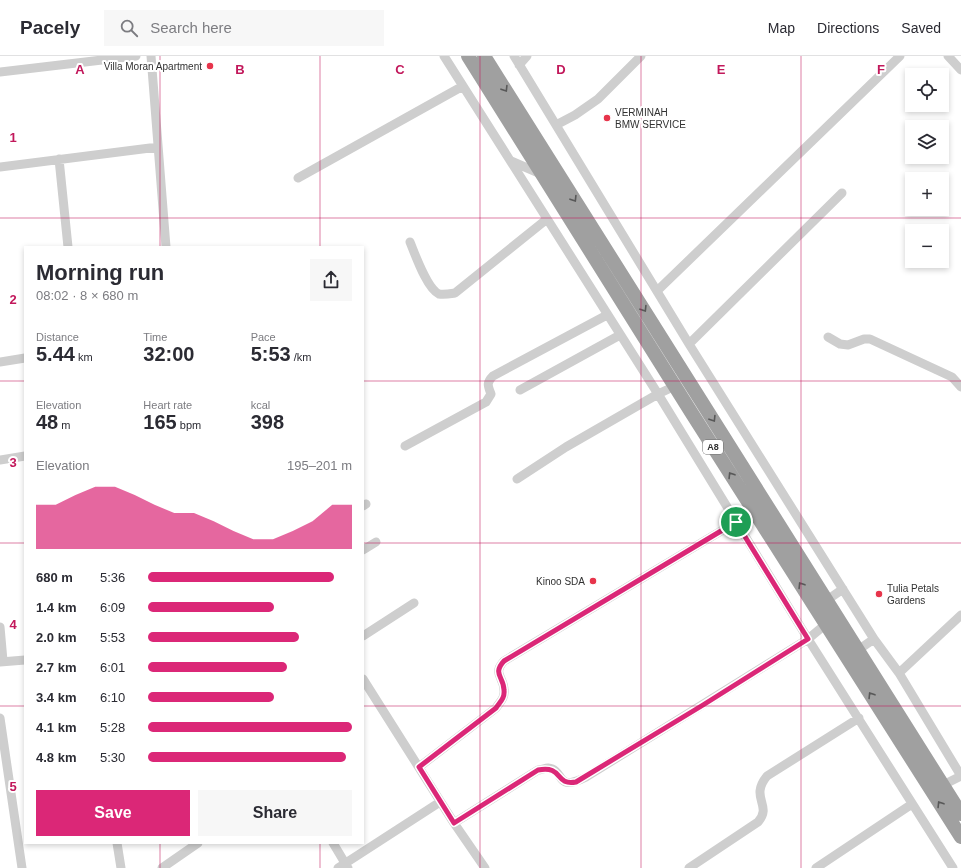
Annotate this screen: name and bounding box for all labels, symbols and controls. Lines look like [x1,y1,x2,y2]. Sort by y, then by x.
search box [104,10,384,46]
text: Pacely [20,17,80,38]
icon: search [118,17,140,39]
text: Search here [150,19,232,36]
text: Map [768,20,795,36]
text: Directions [817,20,879,36]
text: Saved [901,20,941,36]
place label: Villa Moran Apartment [104,61,202,72]
marker: Villa Moran Apartment [205,61,215,71]
text: A [75,62,85,77]
text: B [235,62,245,77]
text: C [395,62,405,77]
text: D [556,62,566,77]
text: E [717,62,726,77]
text: F [877,62,885,77]
map controls [905,68,949,268]
button: locate [905,68,949,112]
one-way arrow [500,85,507,92]
place label: VERMINAH BMW SERVICE [615,107,686,130]
marker: VERMINAH BMW SERVICE [602,113,612,123]
button: layers [905,120,949,164]
text: 1 [9,130,17,145]
button: + [905,172,949,216]
one-way arrow [569,195,577,202]
button: − [905,224,949,268]
button: share [310,259,352,301]
text: Morning run [36,260,164,285]
text: 08:02 · 8 × 680 m [36,288,138,303]
text: 2 [9,292,17,307]
one-way arrow [639,305,646,312]
text: Distance [36,331,79,343]
text: Time [143,331,167,343]
text: Pace [251,331,276,343]
text: 5.44 [36,343,75,365]
text: 32:00 [143,343,194,365]
text: 5:53 [251,343,291,365]
text: km [75,351,93,363]
text: /km [291,351,311,363]
text: Elevation [36,399,81,411]
text: Heart rate [143,399,192,411]
text: kcal [251,399,270,411]
text: 48 [36,411,58,433]
text: 165 [143,411,177,433]
text: 398 [251,411,284,433]
one-way arrow [708,415,716,422]
text: m [58,419,70,431]
text: bpm [177,419,201,431]
road number: A8 [703,440,723,454]
text: 3 [9,455,17,470]
text: Elevation [36,458,89,473]
text: 195–201 m [287,458,352,473]
one-way arrow [728,472,736,479]
pin [719,505,753,539]
icon: arrive [725,511,747,533]
text: 680 m [36,570,73,585]
text: 5:36 [100,570,125,585]
place label: Kinoo SDA [536,576,585,587]
marker: Kinoo SDA [588,576,598,586]
one-way arrow [798,582,806,589]
place label: Tulia Petals Gardens [887,583,939,606]
marker: Tulia Petals Gardens [874,589,884,599]
text: 1.4 km [36,600,76,615]
text: 6:09 [100,600,125,615]
text: 4 [9,617,17,632]
text: 2.0 km [36,630,76,645]
text: 5:53 [100,630,125,645]
text: 2.7 km [36,660,76,675]
text: 6:01 [100,660,125,675]
text: 3.4 km [36,690,76,705]
text: 6:10 [100,690,125,705]
one-way arrow [868,692,875,699]
text: 4.1 km [36,720,76,735]
text: 5:28 [100,720,125,735]
text: 4.8 km [36,750,76,765]
text: 5:30 [100,750,125,765]
text: 5 [9,779,17,794]
button: Save [36,790,190,836]
button: Share [198,790,352,836]
one-way arrow [938,801,945,808]

